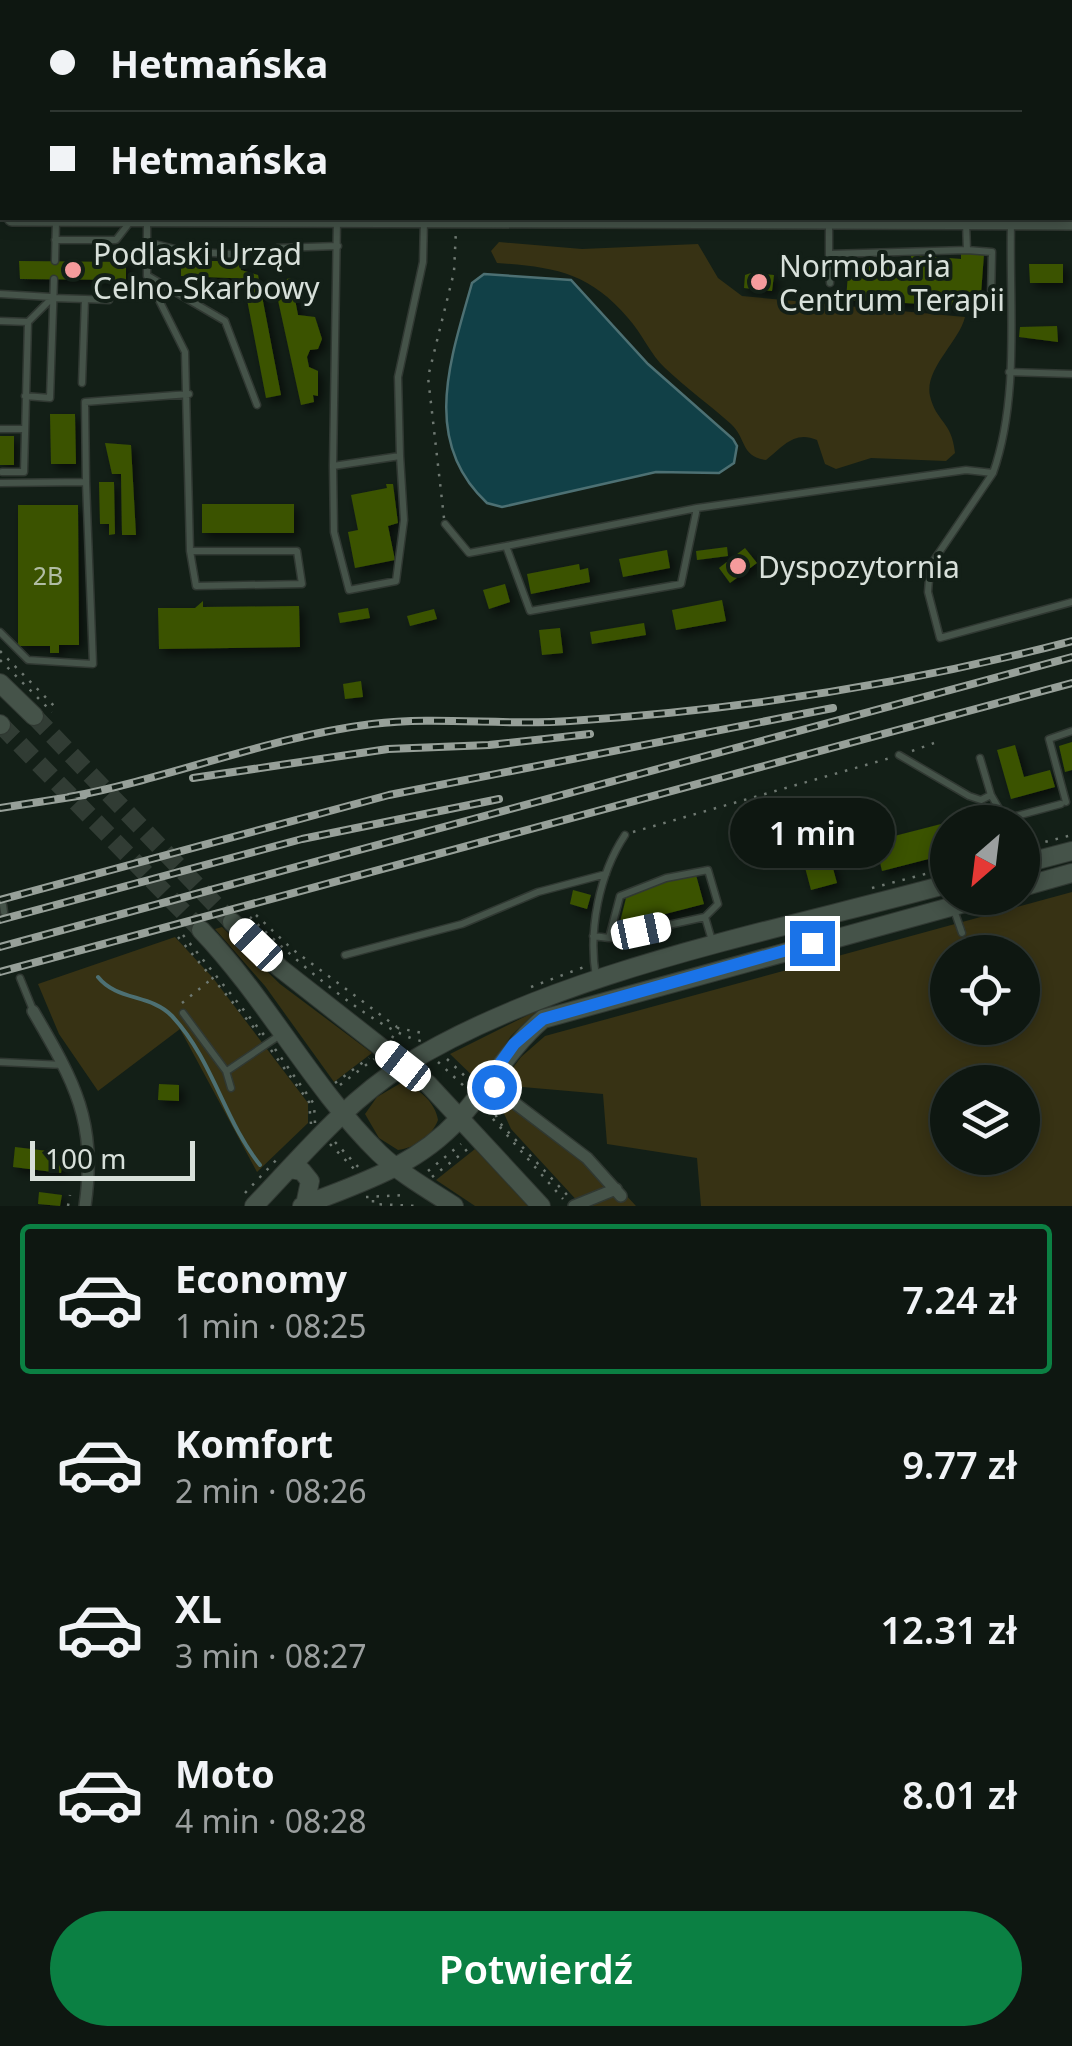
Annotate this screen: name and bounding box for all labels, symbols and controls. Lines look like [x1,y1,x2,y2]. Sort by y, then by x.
text: Hetmańska [110,37,328,89]
text: Hetmańska [110,133,328,185]
place label: Podlaski Urząd Celno-Skarbowy [93,233,320,308]
place label: Normobaria Centrum Terapii [779,245,1005,320]
marker: Podlaski Urząd Celno-Skarbowy [62,259,84,281]
marker: Normobaria Centrum Terapii [748,271,770,293]
place label: Dyspozytornia [758,546,960,587]
marker: Dyspozytornia [727,555,749,577]
house number: 2B [33,558,63,592]
callout: 1 min [730,798,894,868]
north arrow [930,805,1040,915]
map controls [930,805,1040,1175]
text: 1 min [769,811,856,854]
car [609,910,673,952]
car [224,913,288,977]
route end [790,921,835,966]
button: locate [930,935,1040,1045]
car [370,1036,436,1096]
route start [472,1065,517,1110]
button: layers [930,1065,1040,1175]
scale bar [30,1136,195,1180]
text: 100 m [45,1139,127,1177]
text: Economy [175,1252,347,1304]
icon: car [55,1254,145,1344]
text: 7.24 zł [902,1273,1017,1325]
text: 1 min · 08:25 [175,1304,367,1347]
text: Komfort [175,1417,333,1469]
icon: car [55,1419,145,1509]
text: 9.77 zł [902,1438,1017,1490]
text: 2 min · 08:26 [175,1469,367,1512]
text: XL [175,1582,222,1634]
icon: car [55,1584,145,1674]
text: 12.31 zł [880,1603,1017,1655]
text: 3 min · 08:27 [175,1634,367,1677]
text: Moto [175,1747,275,1799]
icon: car [55,1749,145,1839]
text: 8.01 zł [902,1768,1017,1820]
text: 4 min · 08:28 [175,1799,367,1842]
button: Potwierdź [50,1911,1022,2026]

